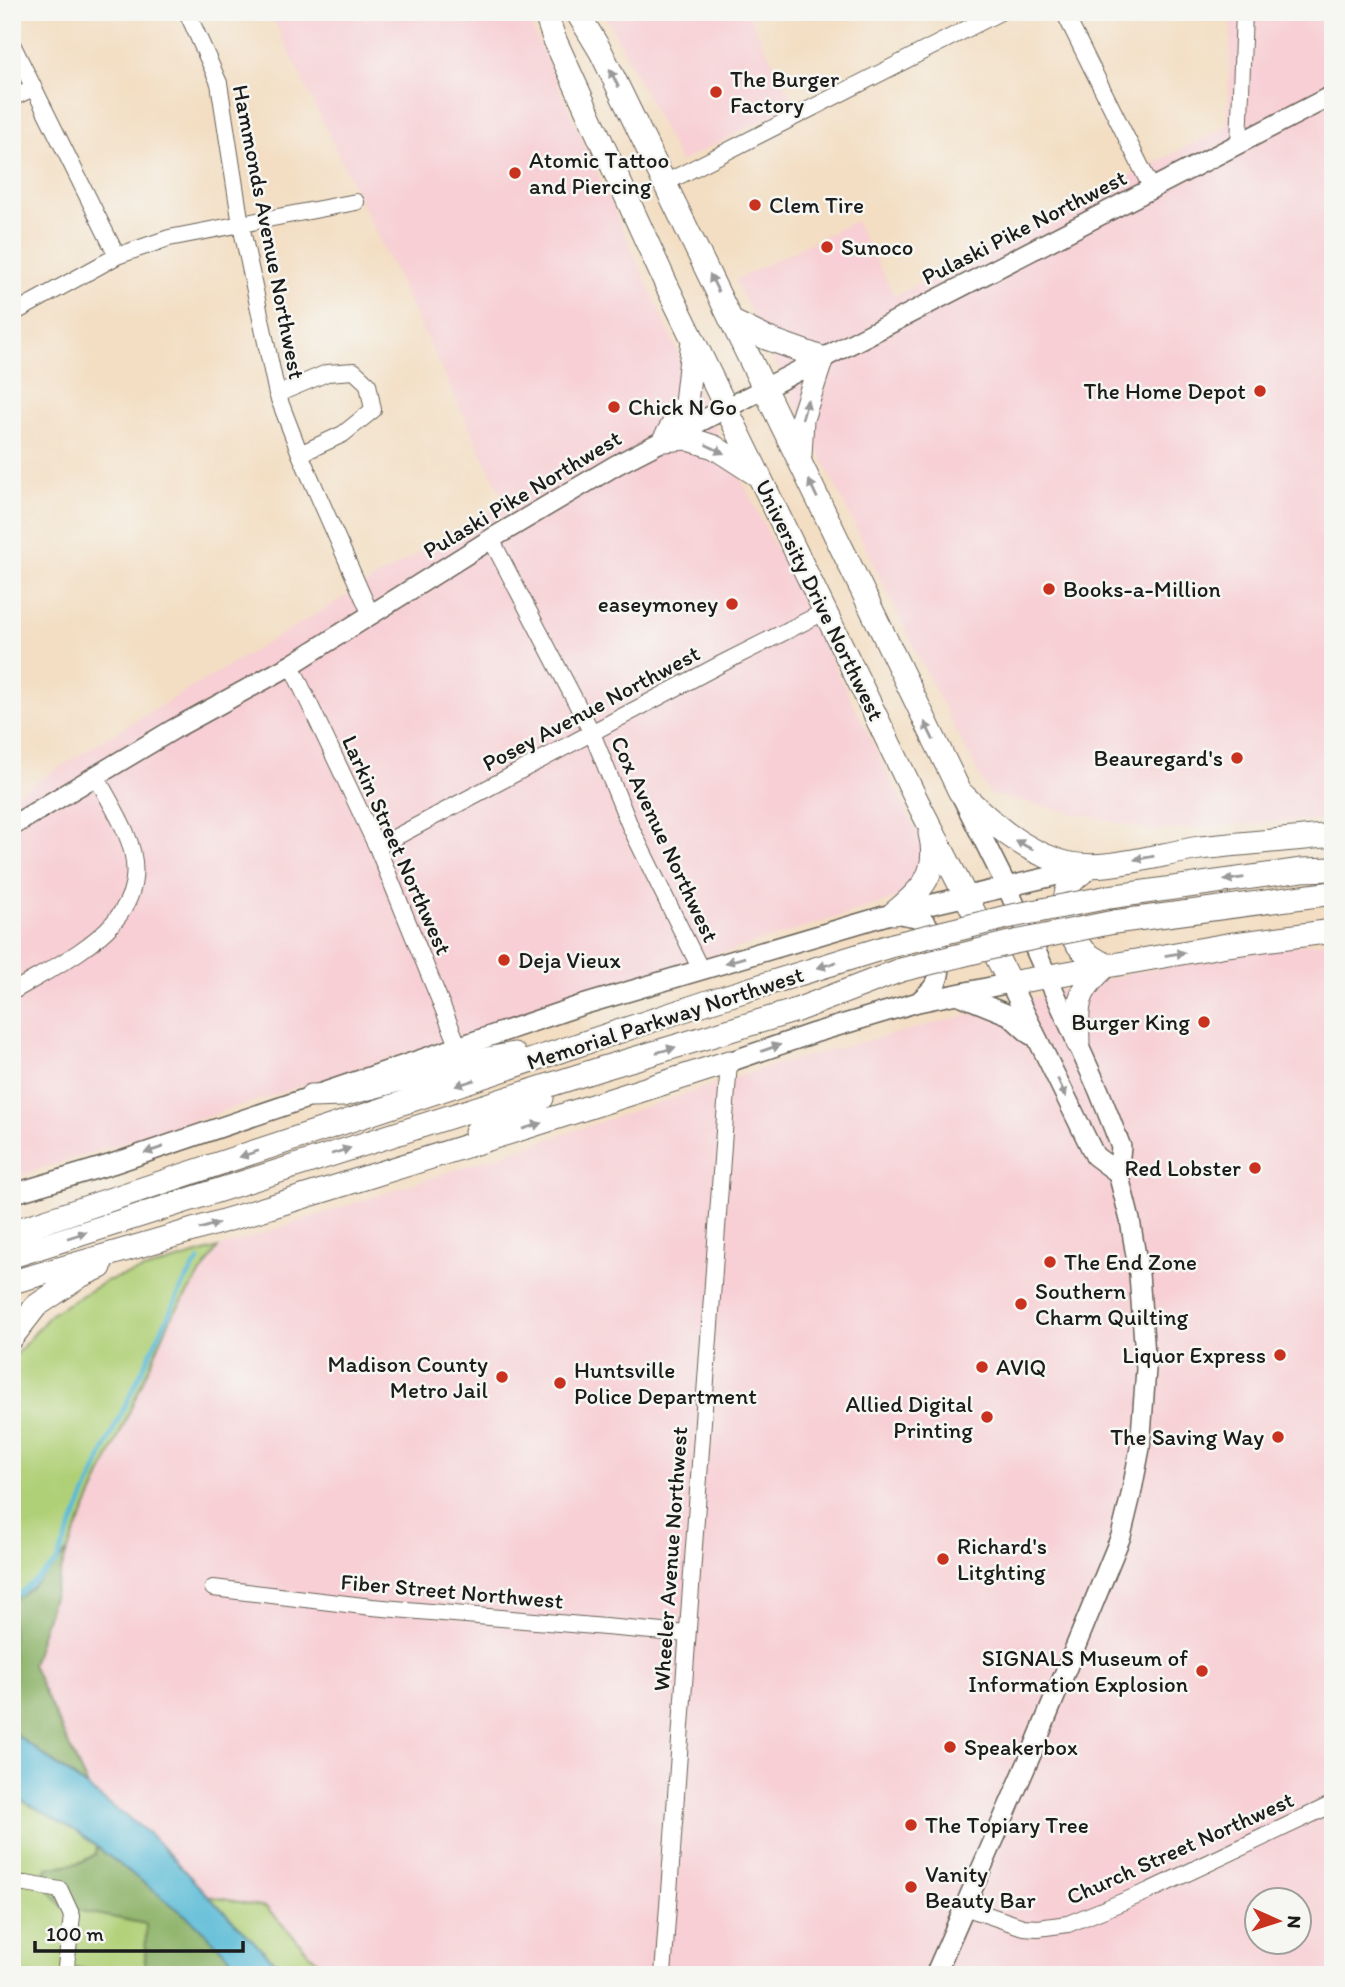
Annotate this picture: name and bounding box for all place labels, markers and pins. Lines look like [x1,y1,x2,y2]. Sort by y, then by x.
place label: The Burger Factory [730,65,839,119]
marker: The Burger Factory [708,84,724,100]
place label: Atomic Tattoo and Piercing [529,146,669,200]
marker: Atomic Tattoo and Piercing [507,165,523,181]
place label: Clem Tire [769,191,864,219]
marker: Clem Tire [747,197,763,213]
place label: Sunoco [841,233,913,261]
marker: Sunoco [819,239,835,255]
place label: The Home Depot [1084,377,1246,405]
marker: The Home Depot [1252,383,1268,399]
place label: Chick N Go [628,393,737,421]
marker: Chick N Go [606,399,622,415]
place label: Books-a-Million [1063,575,1221,603]
marker: Books-a-Million [1041,581,1057,597]
place label: easeymoney [598,590,718,618]
marker: easeymoney [724,596,740,612]
place label: Beauregard's [1094,744,1223,772]
marker: Beauregard's [1229,750,1245,766]
place label: Deja Vieux [518,946,621,974]
marker: Deja Vieux [496,952,512,968]
place label: Burger King [1071,1008,1190,1036]
marker: Burger King [1196,1014,1212,1030]
place label: Red Lobster [1124,1154,1241,1182]
marker: Red Lobster [1247,1160,1263,1176]
place label: The End Zone [1064,1248,1197,1276]
marker: The End Zone [1042,1254,1058,1270]
place label: Southern Charm Quilting [1035,1277,1188,1331]
marker: Southern Charm Quilting [1013,1296,1029,1312]
place label: Liquor Express [1122,1341,1266,1369]
marker: Liquor Express [1272,1347,1288,1363]
place label: Madison County Metro Jail [328,1350,488,1404]
place label: AVIQ [996,1353,1046,1381]
place label: Huntsville Police Department [574,1356,757,1410]
marker: AVIQ [974,1359,990,1375]
marker: Madison County Metro Jail [494,1369,510,1385]
marker: Huntsville Police Department [552,1375,568,1391]
place label: Allied Digital Printing [846,1390,973,1444]
marker: Allied Digital Printing [979,1409,995,1425]
place label: The Saving Way [1110,1423,1264,1451]
marker: The Saving Way [1270,1429,1286,1445]
place label: Richard's Litghting [957,1532,1047,1586]
marker: Richard's Litghting [935,1551,951,1567]
place label: SIGNALS Museum of Information Explosion [968,1644,1188,1698]
marker: SIGNALS Museum of Information Explosion [1194,1663,1210,1679]
place label: Speakerbox [964,1733,1078,1761]
marker: Speakerbox [942,1739,958,1755]
place label: The Topiary Tree [925,1811,1089,1839]
marker: The Topiary Tree [903,1817,919,1833]
place label: Vanity Beauty Bar [925,1860,1036,1914]
marker: Vanity Beauty Bar [903,1879,919,1895]

